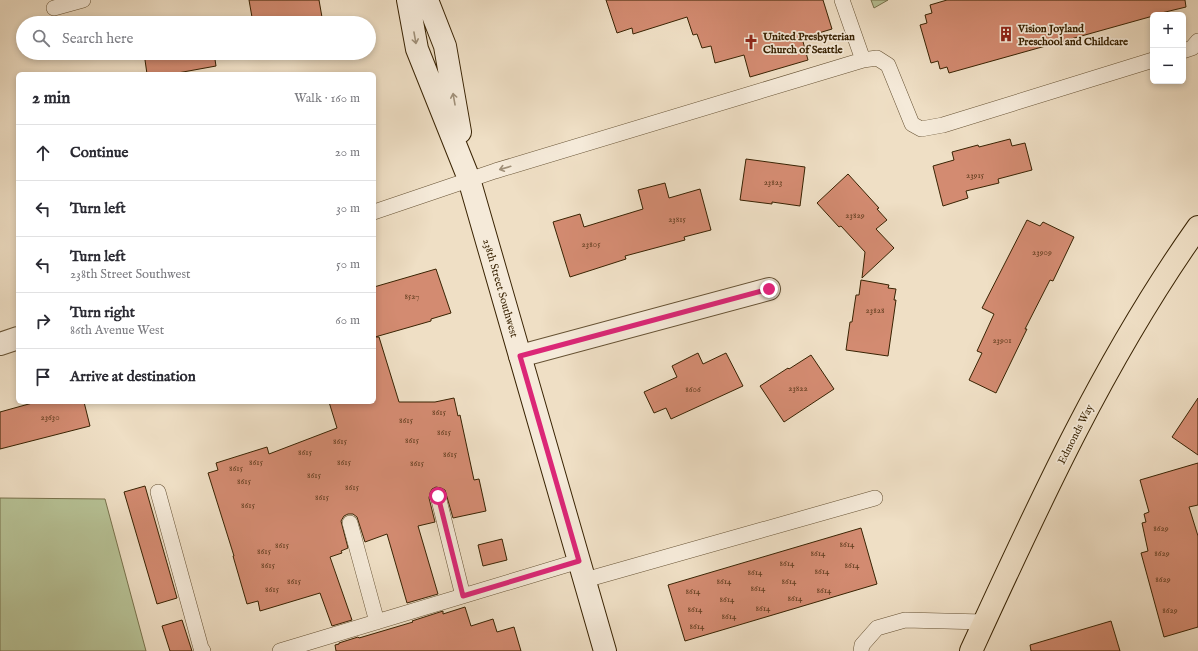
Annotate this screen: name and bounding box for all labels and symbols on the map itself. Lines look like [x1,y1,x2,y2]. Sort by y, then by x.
place label: Vision Joyland Preschool and Childcare [1017,22,1128,49]
building icon: Vision Joyland Preschool and Childcare [997,25,1015,43]
place label: United Presbyterian Church of Seattle [762,30,855,57]
one-way arrow [411,31,419,44]
church icon: United Presbyterian Church of Seattle [742,33,760,51]
one-way arrow [450,93,458,106]
one-way arrow [499,165,512,172]
house number: 23915 [966,170,985,181]
house number: 23823 [764,177,782,188]
house number: 23829 [845,210,865,221]
house number: 23815 [668,214,687,225]
street label: 238th Street Southwest [479,237,521,339]
house number: 23805 [582,239,601,250]
house number: 23909 [1032,247,1052,258]
route end [760,280,778,298]
house number: 8527 [404,291,420,302]
house number: 23828 [866,305,885,316]
house number: 23901 [992,335,1012,346]
house number: 23822 [788,383,808,394]
house number: 8606 [685,384,701,395]
street label: Edmonds Way [1055,401,1097,467]
house number: 8615 [432,407,447,418]
house number: 23630 [40,412,60,423]
house number: 8615 [399,415,414,426]
house number: 8615 [437,427,452,438]
house number: 8615 [405,435,420,446]
house number: 8615 [333,436,348,447]
house number: 8615 [298,447,313,458]
house number: 8615 [443,449,458,460]
house number: 8615 [249,457,264,468]
house number: 8615 [337,457,352,468]
house number: 8615 [410,458,425,469]
house number: 8615 [229,463,244,474]
house number: 8615 [307,470,322,481]
house number: 8615 [237,476,252,487]
house number: 8615 [345,482,360,493]
route start [429,487,447,505]
house number: 8615 [315,492,330,503]
house number: 8615 [241,500,256,511]
house number: 8629 [1153,523,1169,534]
house number: 8614 [839,539,855,550]
house number: 8615 [275,540,290,551]
house number: 8615 [257,546,272,557]
house number: 8614 [810,548,826,559]
house number: 8629 [1154,548,1170,559]
house number: 8614 [779,558,795,569]
house number: 8615 [261,560,276,571]
house number: 8614 [844,560,860,571]
house number: 8614 [814,566,830,577]
house number: 8614 [747,567,763,578]
house number: 8629 [1155,574,1171,585]
house number: 8615 [287,576,302,587]
house number: 8614 [716,576,732,587]
house number: 8614 [781,576,797,587]
house number: 8614 [750,583,766,594]
house number: 8615 [265,584,280,595]
house number: 8614 [816,585,832,596]
house number: 8614 [685,586,701,597]
house number: 8614 [787,593,803,604]
house number: 8614 [719,594,735,605]
house number: 8614 [755,603,771,614]
house number: 8614 [687,604,703,615]
house number: 8629 [1162,605,1178,616]
house number: 8614 [721,611,737,622]
house number: 8614 [689,621,705,632]

